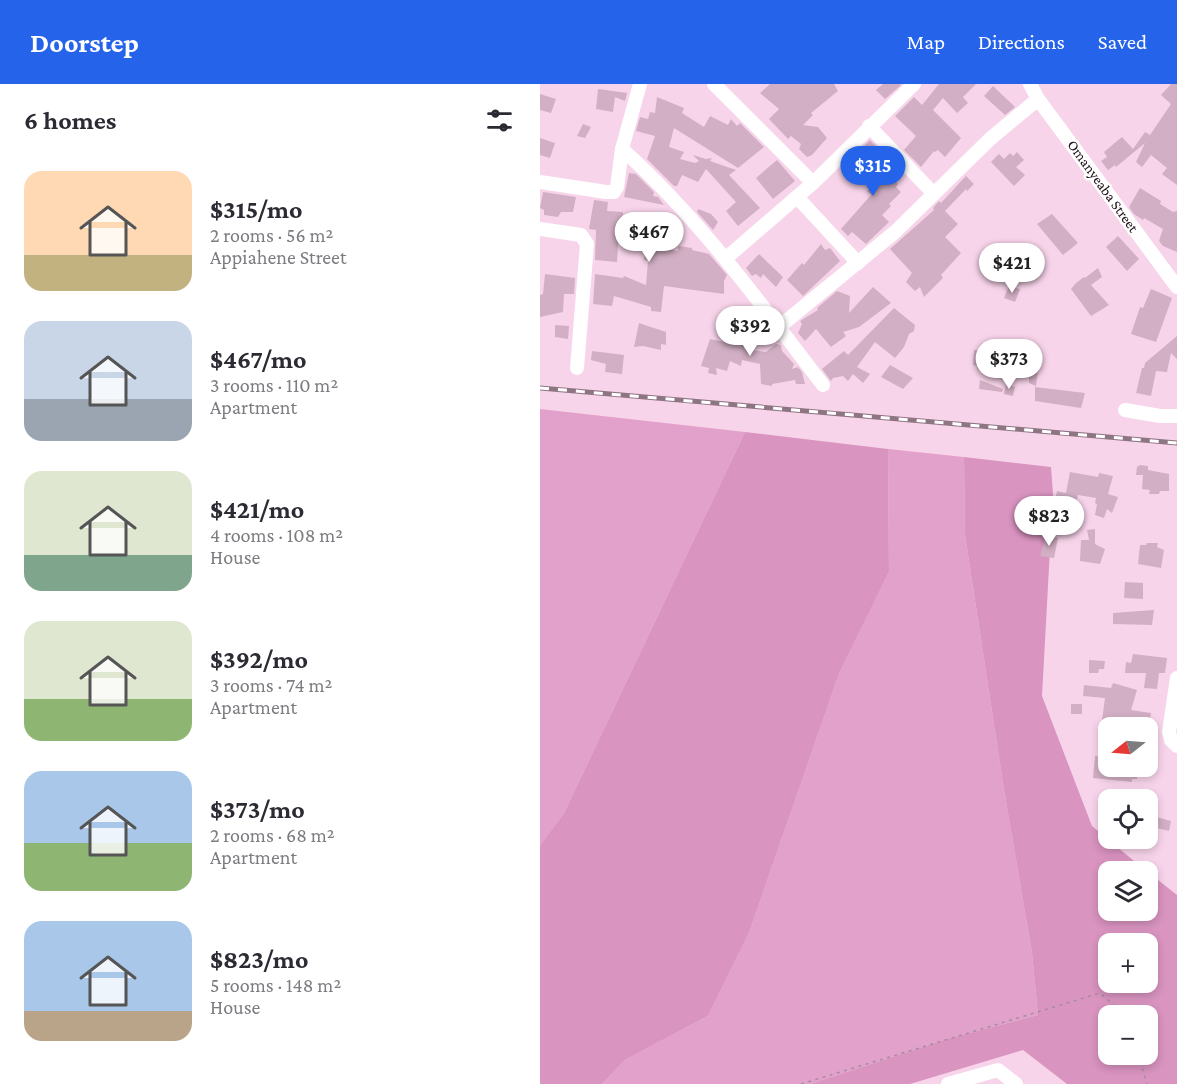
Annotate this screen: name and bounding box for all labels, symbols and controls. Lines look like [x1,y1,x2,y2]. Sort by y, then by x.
text: Doorstep [30,27,139,58]
text: Map [907,30,945,54]
text: Directions [978,30,1065,54]
text: Saved [1098,30,1147,54]
icon: filters [483,104,516,137]
text: 6 homes [24,106,116,135]
street label: Omanyeaba Street [1063,137,1142,237]
pin: $315 [837,146,909,197]
text: $315 [854,154,892,176]
icon: home [72,195,144,267]
text: $315/mo [210,195,303,224]
pin: $467 [613,212,685,263]
text: $467 [629,220,669,242]
text: 2 rooms · 56 m² [210,224,333,246]
pin: $421 [976,243,1048,294]
text: Appiahene Street [210,246,347,268]
text: $421 [993,251,1031,273]
pin: $392 [714,306,786,357]
text: $392 [730,314,770,336]
pin: $373 [973,339,1045,390]
icon: home [72,345,144,417]
text: $467/mo [210,345,307,374]
text: $373 [990,347,1028,369]
text: 3 rooms · 110 m² [210,374,338,396]
text: Apartment [210,396,297,418]
icon: home [72,495,144,567]
text: $421/mo [210,495,304,524]
pin: $823 [1013,496,1085,547]
text: $823 [1028,504,1070,526]
text: 4 rooms · 108 m² [210,524,343,546]
text: House [210,546,260,568]
icon: home [72,645,144,717]
text: $392/mo [210,645,308,674]
text: 3 rooms · 74 m² [210,674,332,696]
text: Apartment [210,696,297,718]
north arrow [1098,717,1158,777]
map controls [1098,717,1158,1065]
button: locate [1098,789,1158,849]
icon: home [72,795,144,867]
text: $373/mo [210,795,305,824]
text: 2 rooms · 68 m² [210,824,335,846]
text: Apartment [210,846,297,868]
button: layers [1098,861,1158,921]
button: + [1098,933,1158,993]
icon: home [72,945,144,1017]
text: $823/mo [210,945,308,974]
text: 5 rooms · 148 m² [210,974,341,996]
text: House [210,996,260,1018]
button: − [1098,1005,1158,1065]

